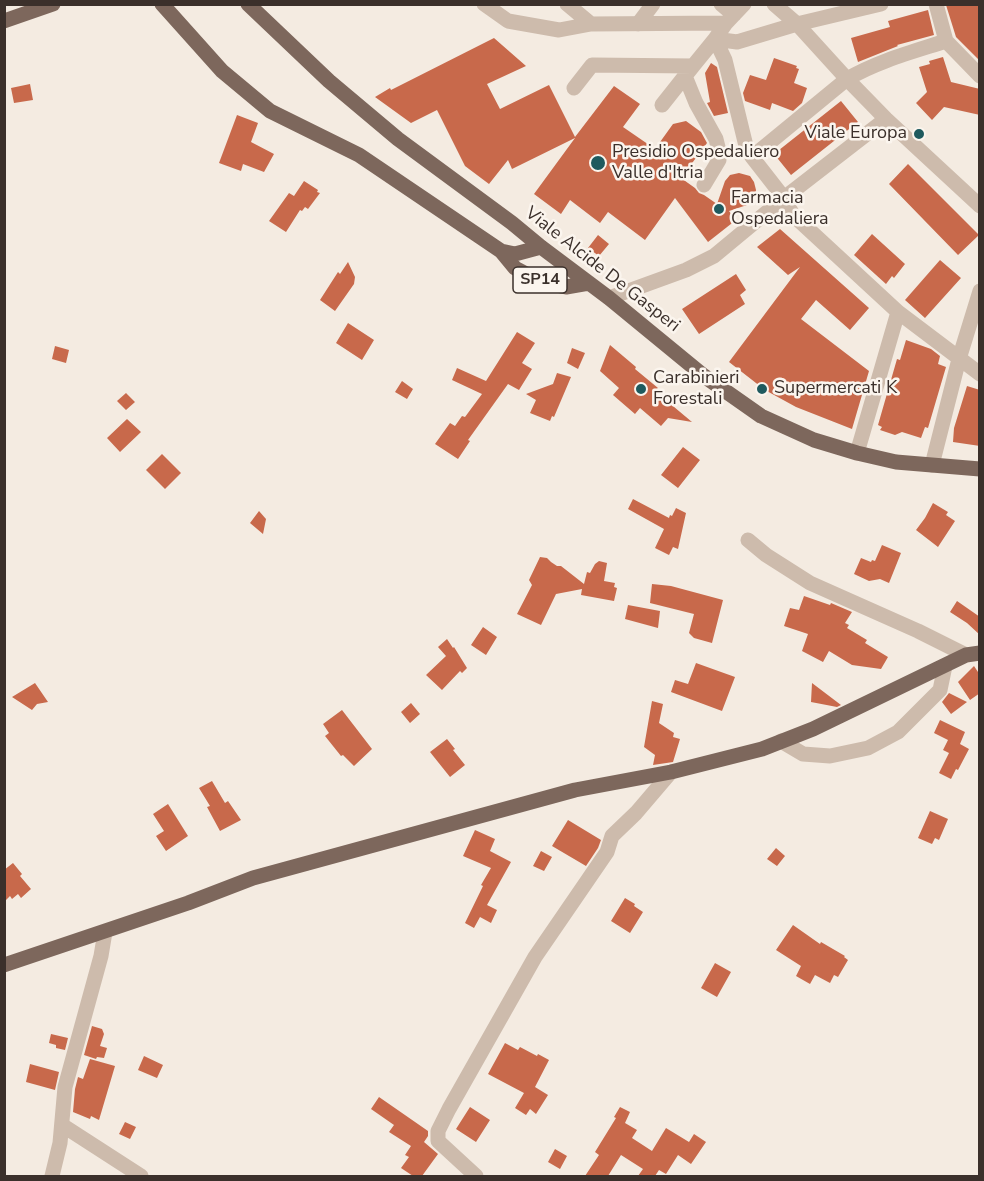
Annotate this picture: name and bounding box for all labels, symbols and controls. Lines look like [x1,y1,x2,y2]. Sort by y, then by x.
place label: Viale Europa [804,123,907,145]
marker: Viale Europa [912,127,926,141]
place label: Presidio Ospedaliero Valle d'Itria [612,142,779,184]
marker: Presidio Ospedaliero Valle d'Itria [589,154,607,172]
place label: Farmacia Ospedaliera [731,188,829,230]
marker: Farmacia Ospedaliera [712,202,726,216]
street label: Viale Alcide De Gasperi [520,203,684,337]
road number: SP14 [513,267,567,293]
place label: Carabinieri Forestali [653,368,740,410]
place label: Supermercati K [774,378,897,400]
marker: Carabinieri Forestali [634,382,648,396]
marker: Supermercati K [755,382,769,396]

